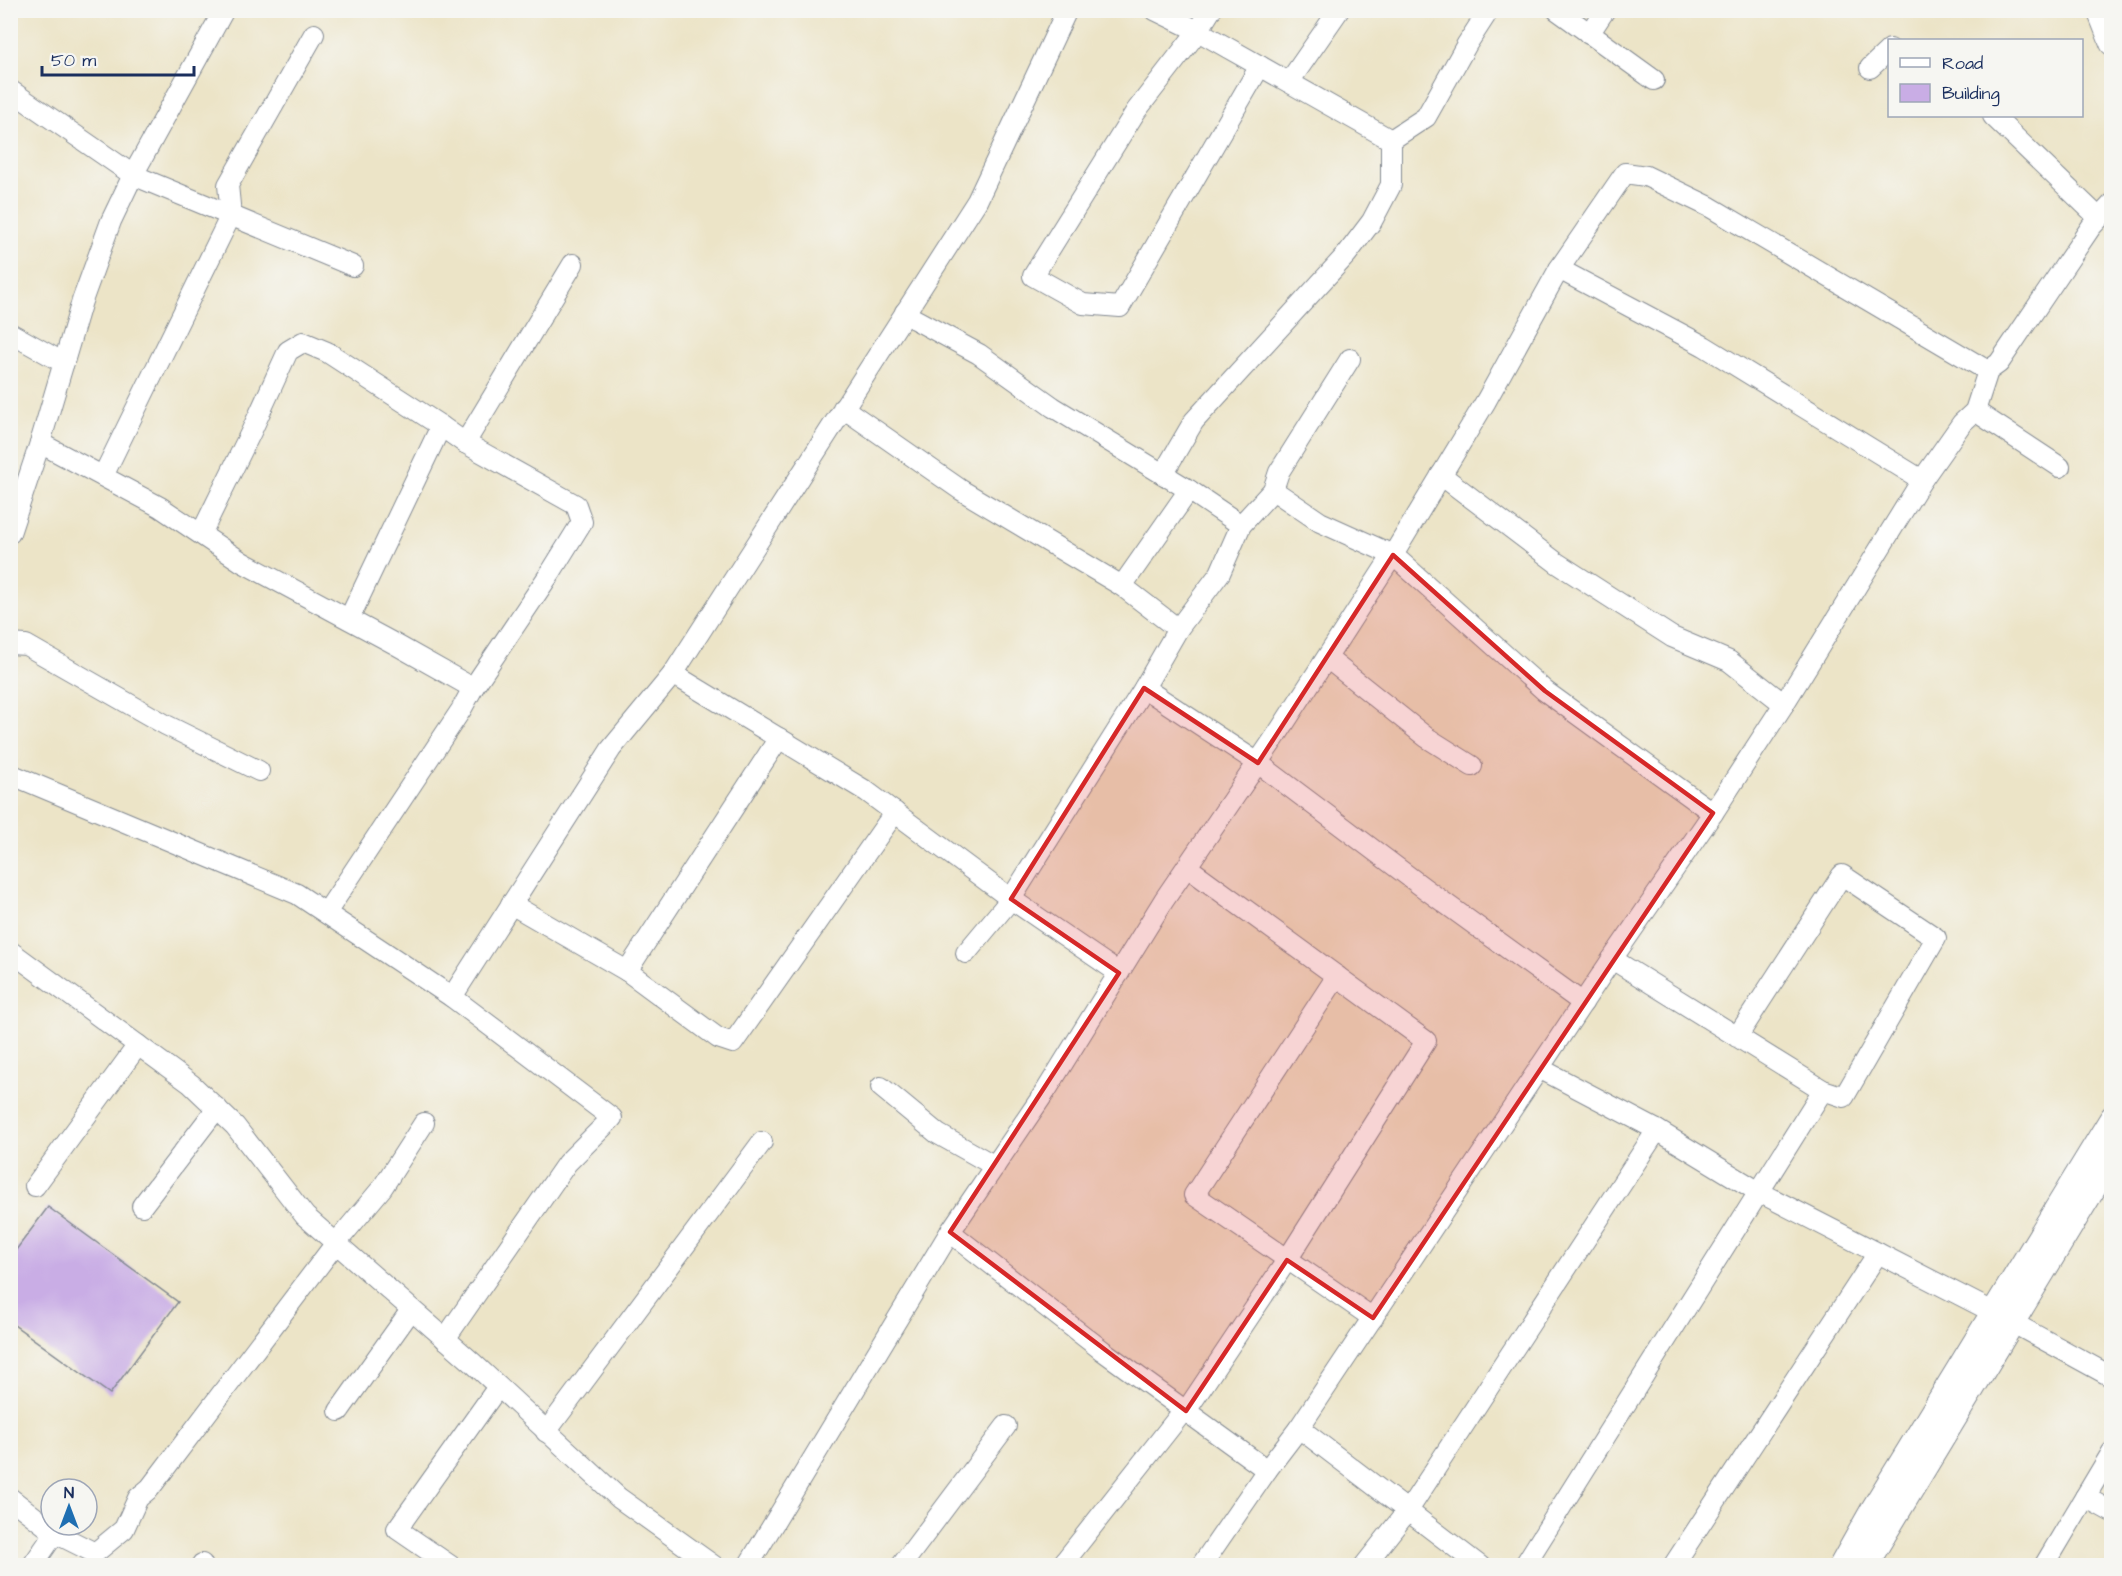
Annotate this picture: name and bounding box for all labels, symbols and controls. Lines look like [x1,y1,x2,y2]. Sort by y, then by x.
scale bar [42,39,194,77]
legend [1888,39,2083,117]
text: 50 m [51,48,96,73]
text: Road [1942,51,1983,76]
text: Building [1942,81,2000,107]
north arrow [39,1477,99,1537]
text: N [64,1482,74,1504]

